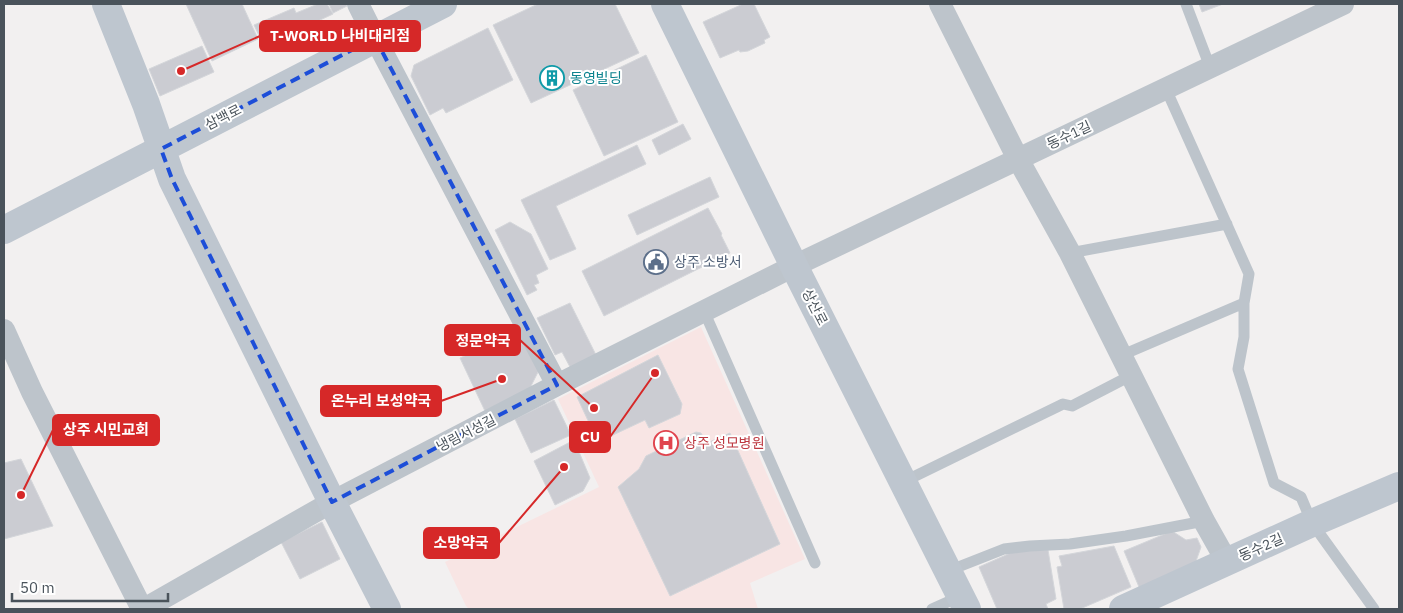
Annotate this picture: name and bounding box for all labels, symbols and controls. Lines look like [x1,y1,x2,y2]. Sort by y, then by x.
callout: T-WORLD 나비대리점 [260,21,420,51]
text: T-WORLD 나비대리점 [270,26,410,45]
building icon: 동영빌딩 [539,65,565,91]
place label: 동영빌딩 [570,69,622,87]
street label: 삼백로 [202,100,244,134]
street label: 동수1길 [1044,117,1094,153]
public building icon: 상주 소방서 [643,249,669,275]
place label: 상주 소방서 [674,253,742,271]
street label: 상산로 [798,286,832,328]
callout: 정문약국 [445,325,520,355]
text: 정문약국 [455,331,511,350]
callout: 온누리 보성약국 [321,386,441,416]
text: 온누리 보성약국 [331,391,431,410]
street label: 냉림서성길 [433,410,499,456]
callout: 상주 시민교회 [53,415,159,445]
text: 상주 시민교회 [63,420,149,439]
callout: CU [570,422,610,452]
text: CU [580,427,600,446]
hospital icon: 상주 성모병원 [653,430,679,456]
place label: 상주 성모병원 [684,434,765,452]
callout: 소망약국 [424,528,499,558]
street label: 동수2길 [1236,529,1286,565]
text: 소망약국 [433,533,489,552]
scale bar [12,570,169,602]
text: 50 m [20,578,55,597]

